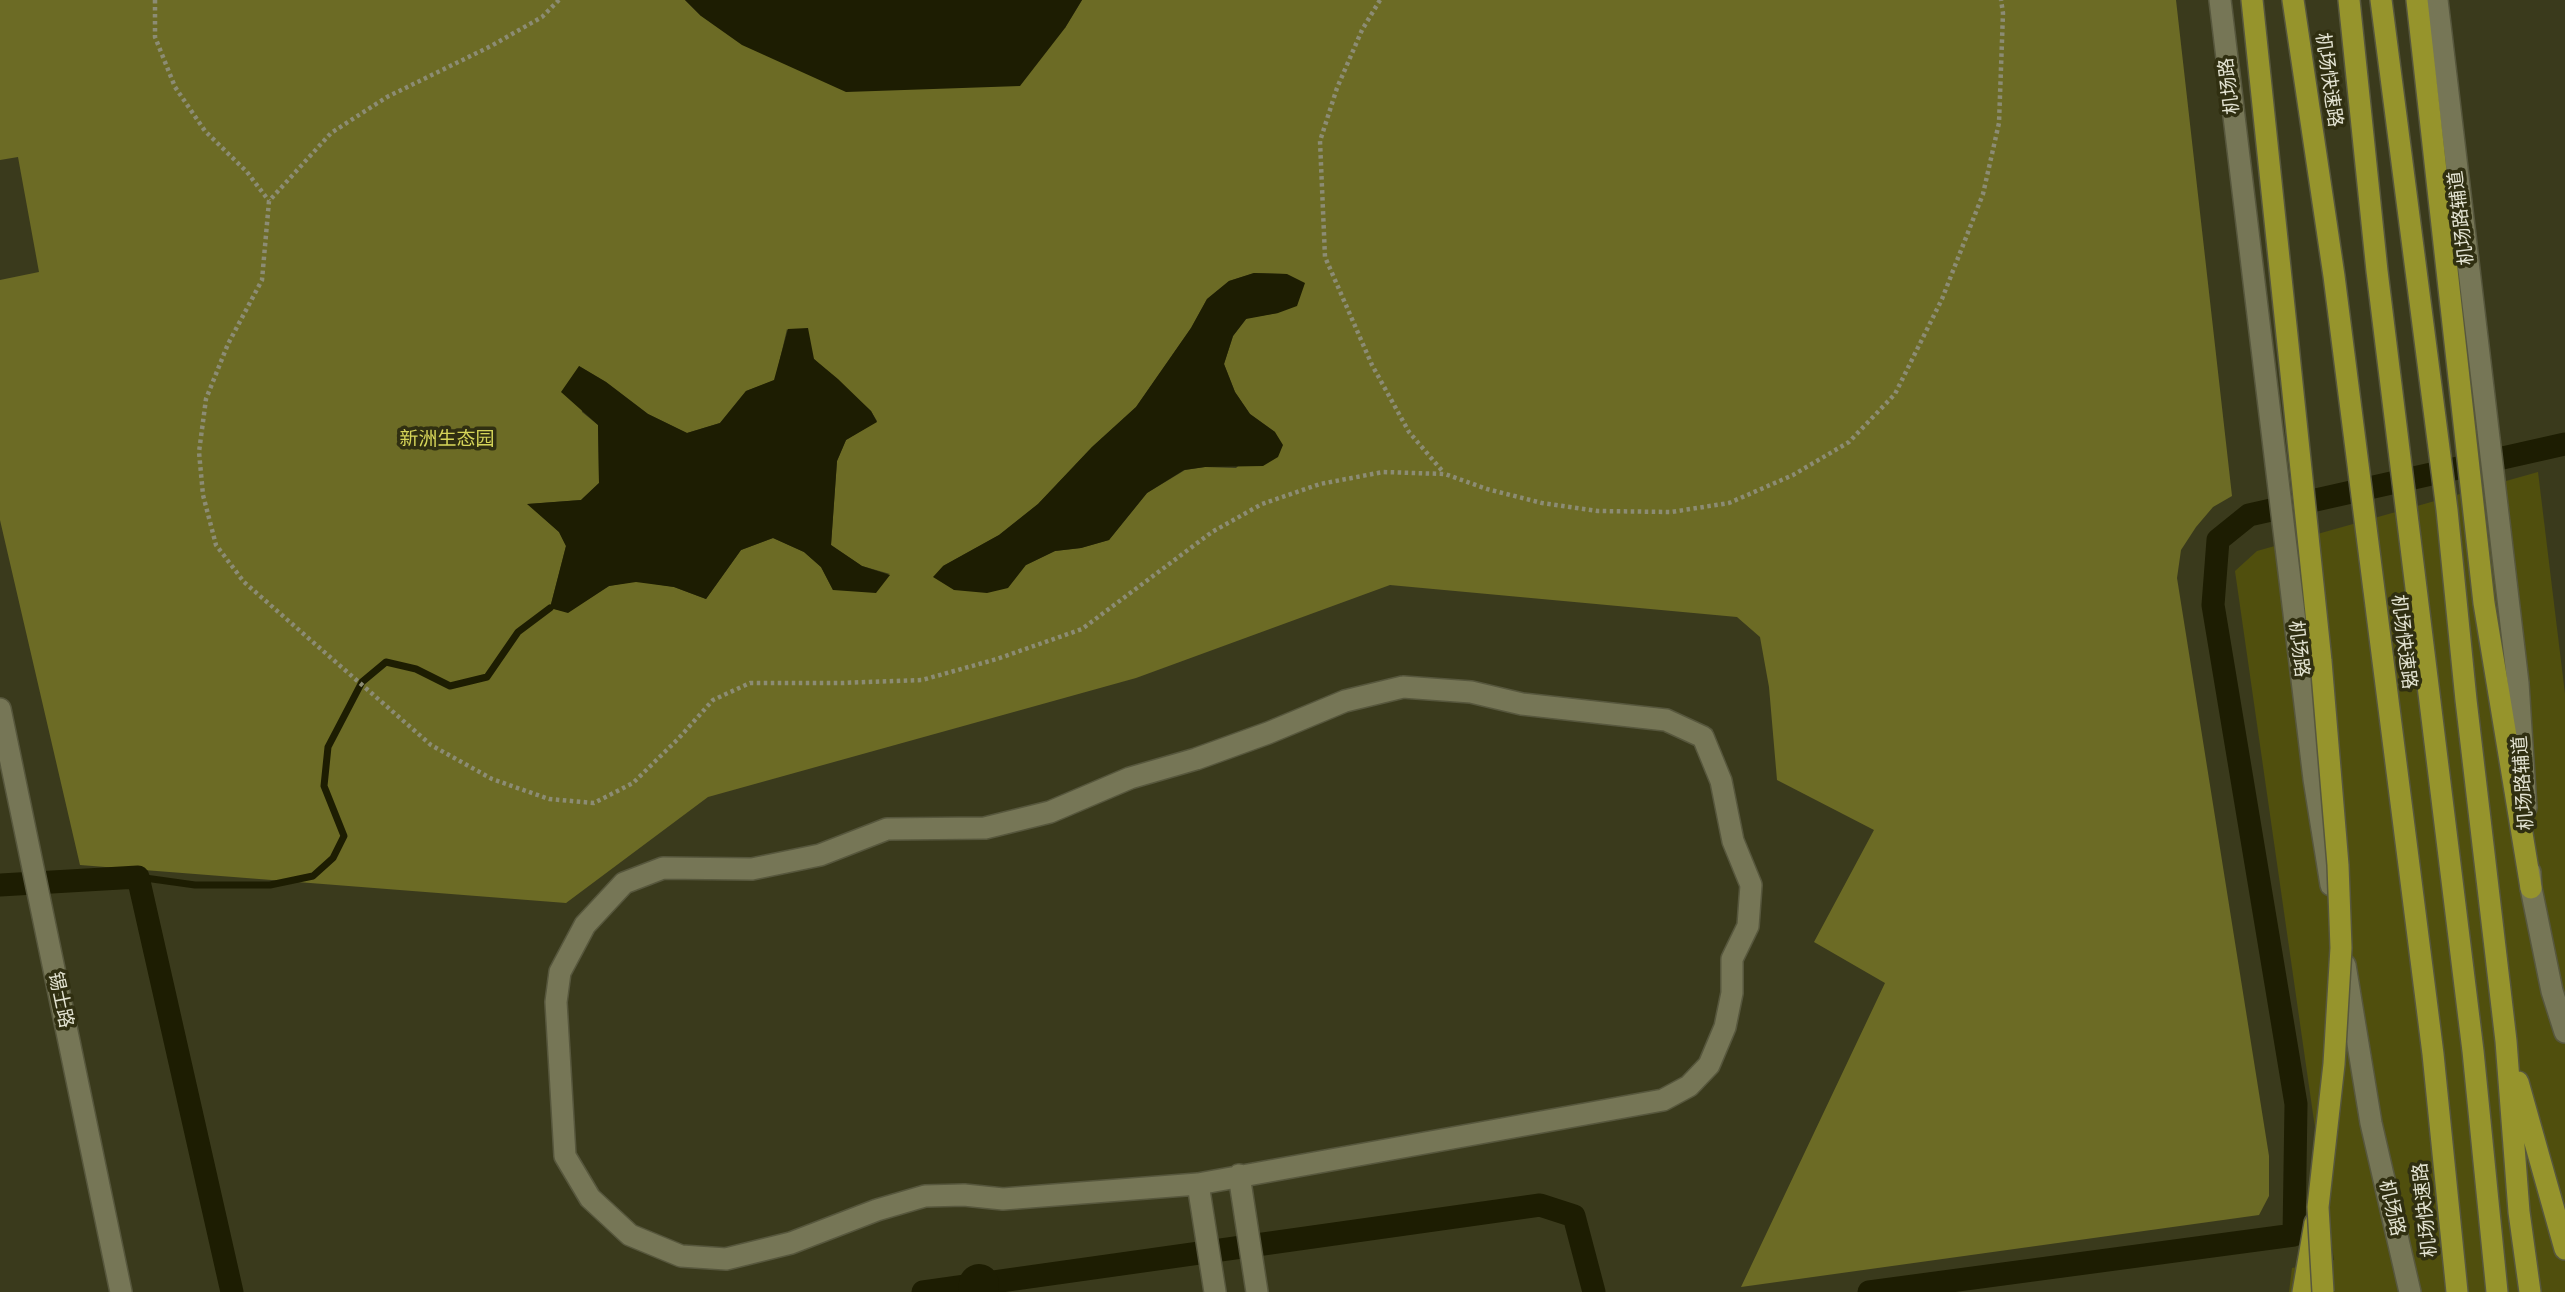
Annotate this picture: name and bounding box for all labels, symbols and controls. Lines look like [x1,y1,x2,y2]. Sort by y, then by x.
street label: 机场快速路 [2310,31,2346,129]
street label: 机场路 [2215,56,2245,116]
street label: 机场路辅道 [2445,169,2479,267]
park label: 新洲生态园 [400,429,494,451]
street label: 机场快速路 [2386,593,2420,691]
street label: 机场路 [2283,619,2313,679]
street label: 机场路辅道 [2509,735,2539,831]
street label: 锡士路 [43,970,77,1030]
street label: 机场快速路 [2410,1162,2442,1258]
street label: 机场路 [2373,1178,2409,1238]

